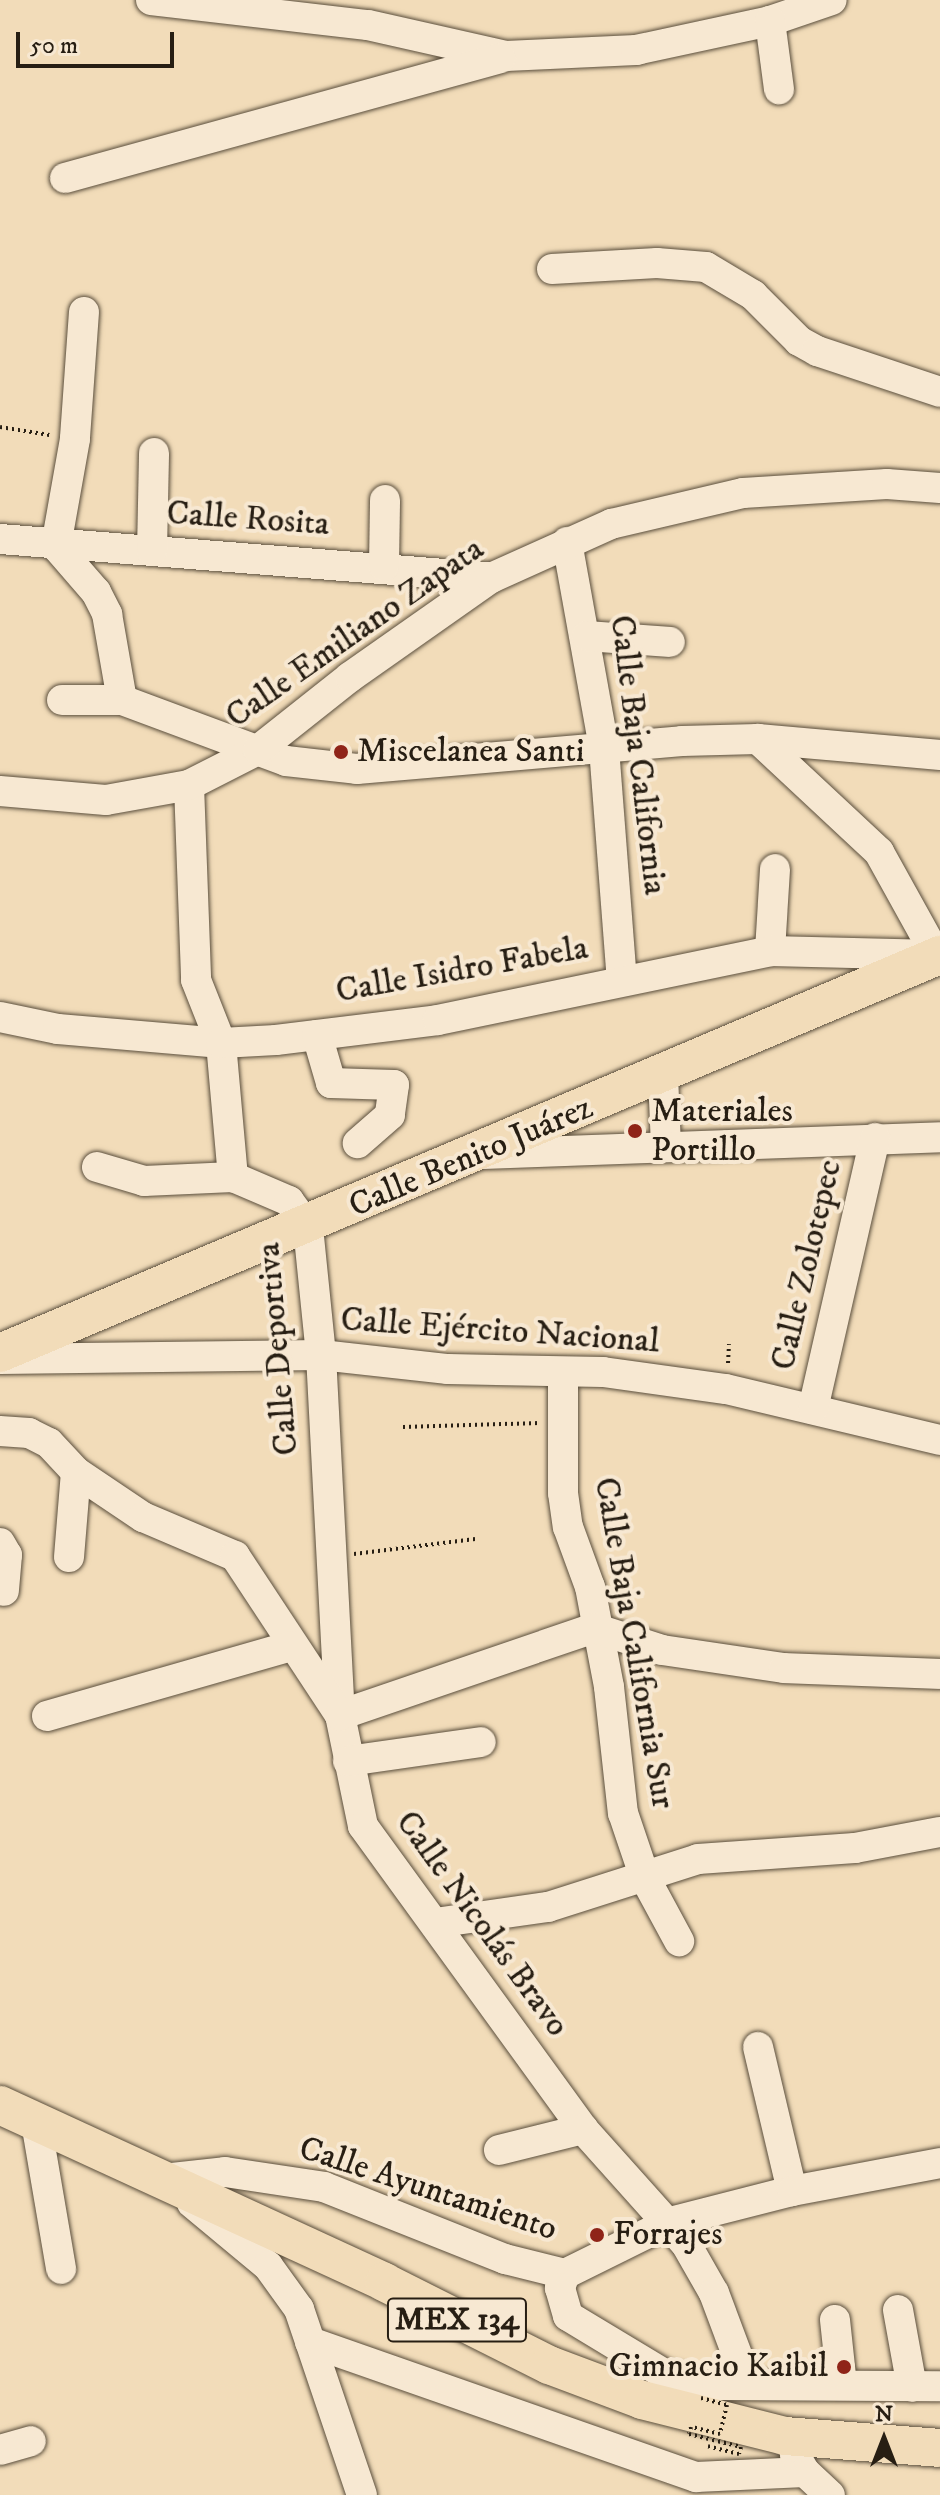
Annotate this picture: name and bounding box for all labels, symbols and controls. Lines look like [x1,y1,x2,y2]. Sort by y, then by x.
scale bar [20,16,178,66]
text: 50 m [30,31,78,61]
street label: Calle Rosita [165,493,331,545]
street label: Calle Emiliano Zapata [218,529,492,737]
street label: Calle Baja California [601,613,675,897]
place label: Miscelanea Santi [357,732,585,772]
marker: Miscelanea Santi [332,743,350,761]
street label: Calle Isidro Fabela [333,928,591,1012]
street label: Calle Benito Juárez [343,1087,599,1227]
place label: Materiales Portillo [651,1091,793,1170]
marker: Materiales Portillo [626,1122,644,1140]
street label: Calle Zolotepec [763,1156,851,1374]
street label: Calle Deportiva [248,1241,308,1457]
street label: Calle Ejército Nacional [339,1300,661,1362]
street label: Calle Baja California Sur [585,1474,683,1812]
street label: Calle Nicolás Bravo [387,1803,577,2045]
street label: Calle Ayuntamiento [294,2128,562,2250]
place label: Forrajes [613,2215,722,2255]
marker: Forrajes [588,2226,606,2244]
road number: MEX 134 [385,2292,529,2348]
place label: Gimnacio Kaibil [608,2347,828,2387]
marker: Gimnacio Kaibil [835,2358,853,2376]
north arrow [844,2399,924,2479]
text: N [875,2401,893,2428]

